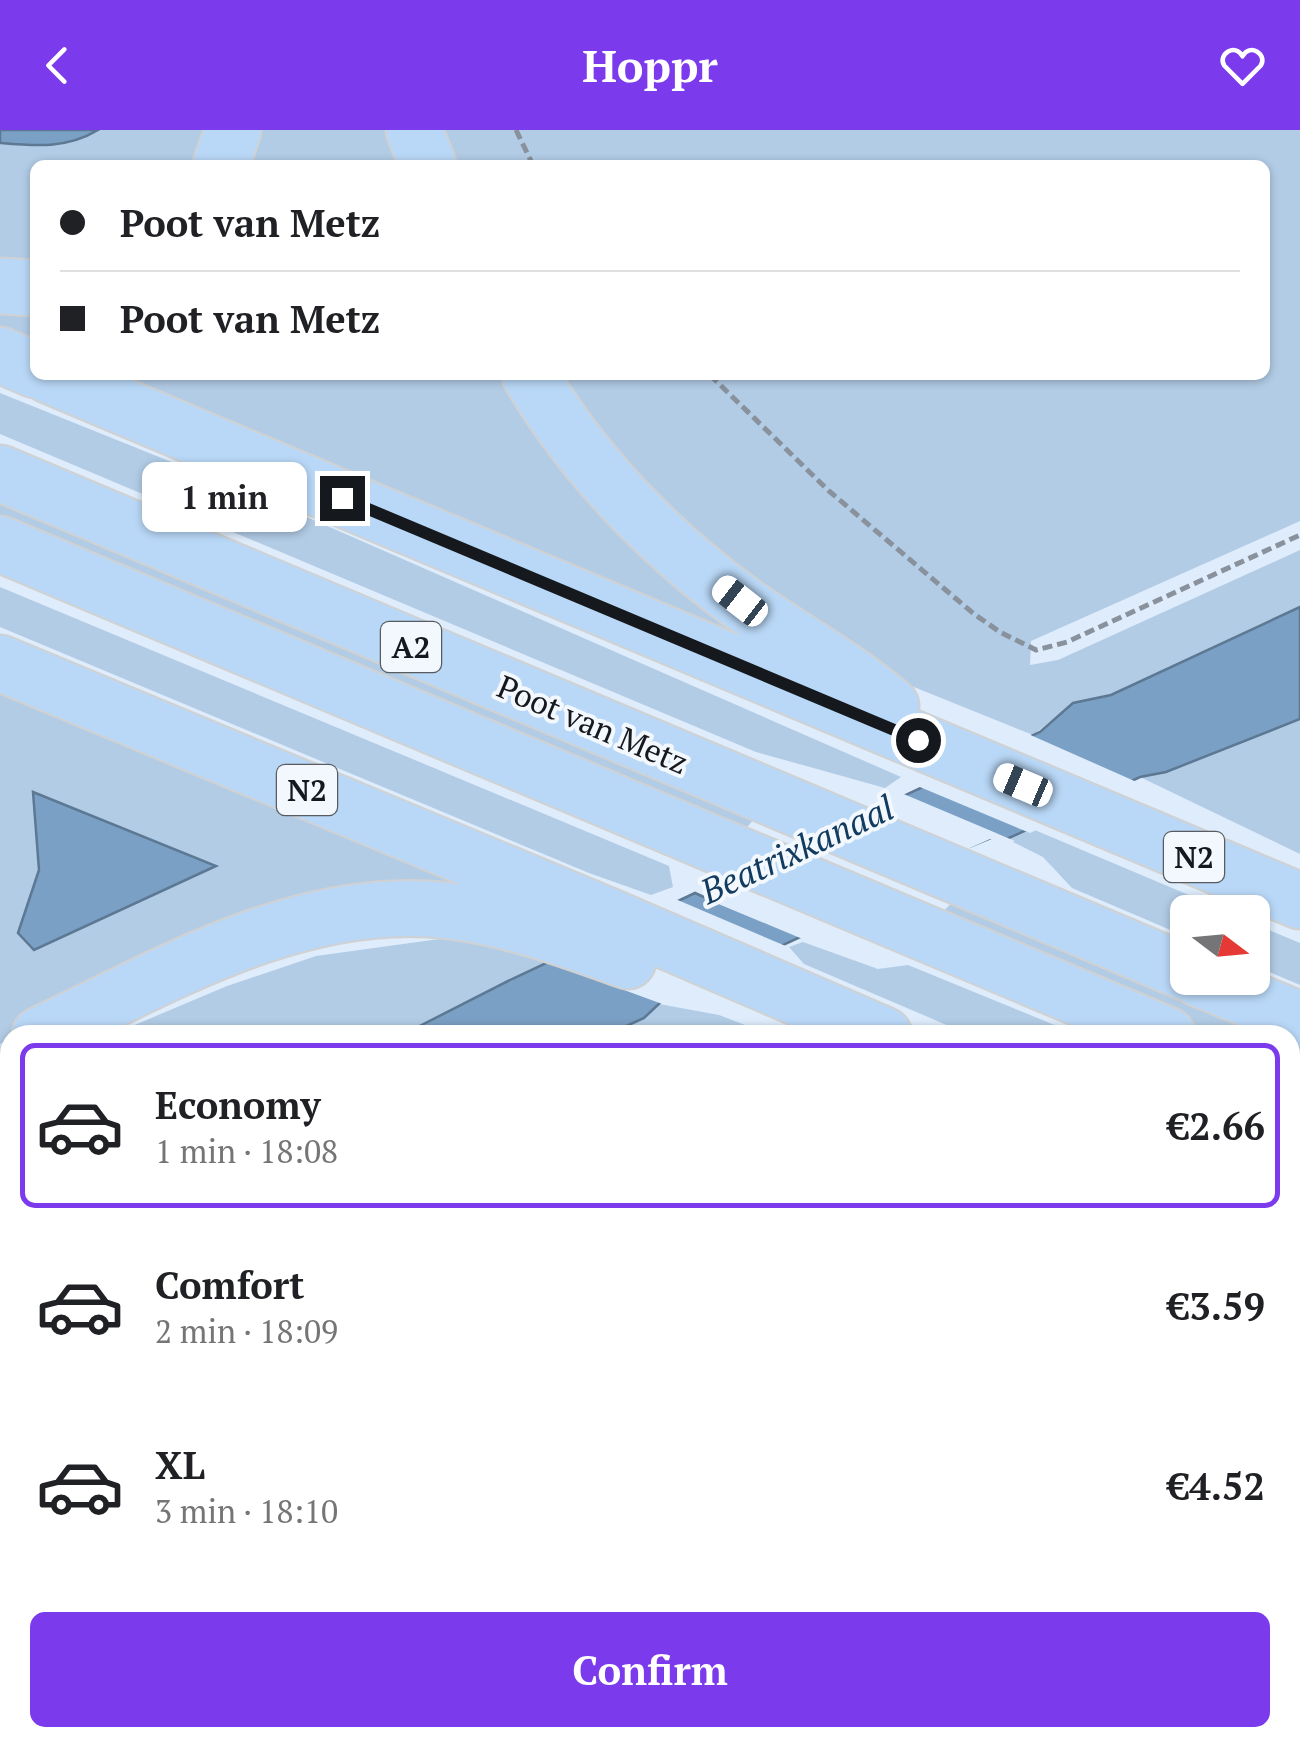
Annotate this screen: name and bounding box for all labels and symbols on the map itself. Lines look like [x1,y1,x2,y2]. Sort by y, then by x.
callout: 1 min [142,463,307,533]
route end [320,476,365,521]
car [707,571,773,631]
road number: A2 [381,622,441,672]
street label: Poot van Metz [491,665,695,783]
route start [896,718,941,763]
car [990,759,1056,811]
road number: N2 [277,765,337,815]
water label: Beatrixkanaal [692,784,901,914]
road number: N2 [1164,832,1224,882]
north arrow [1170,895,1270,995]

